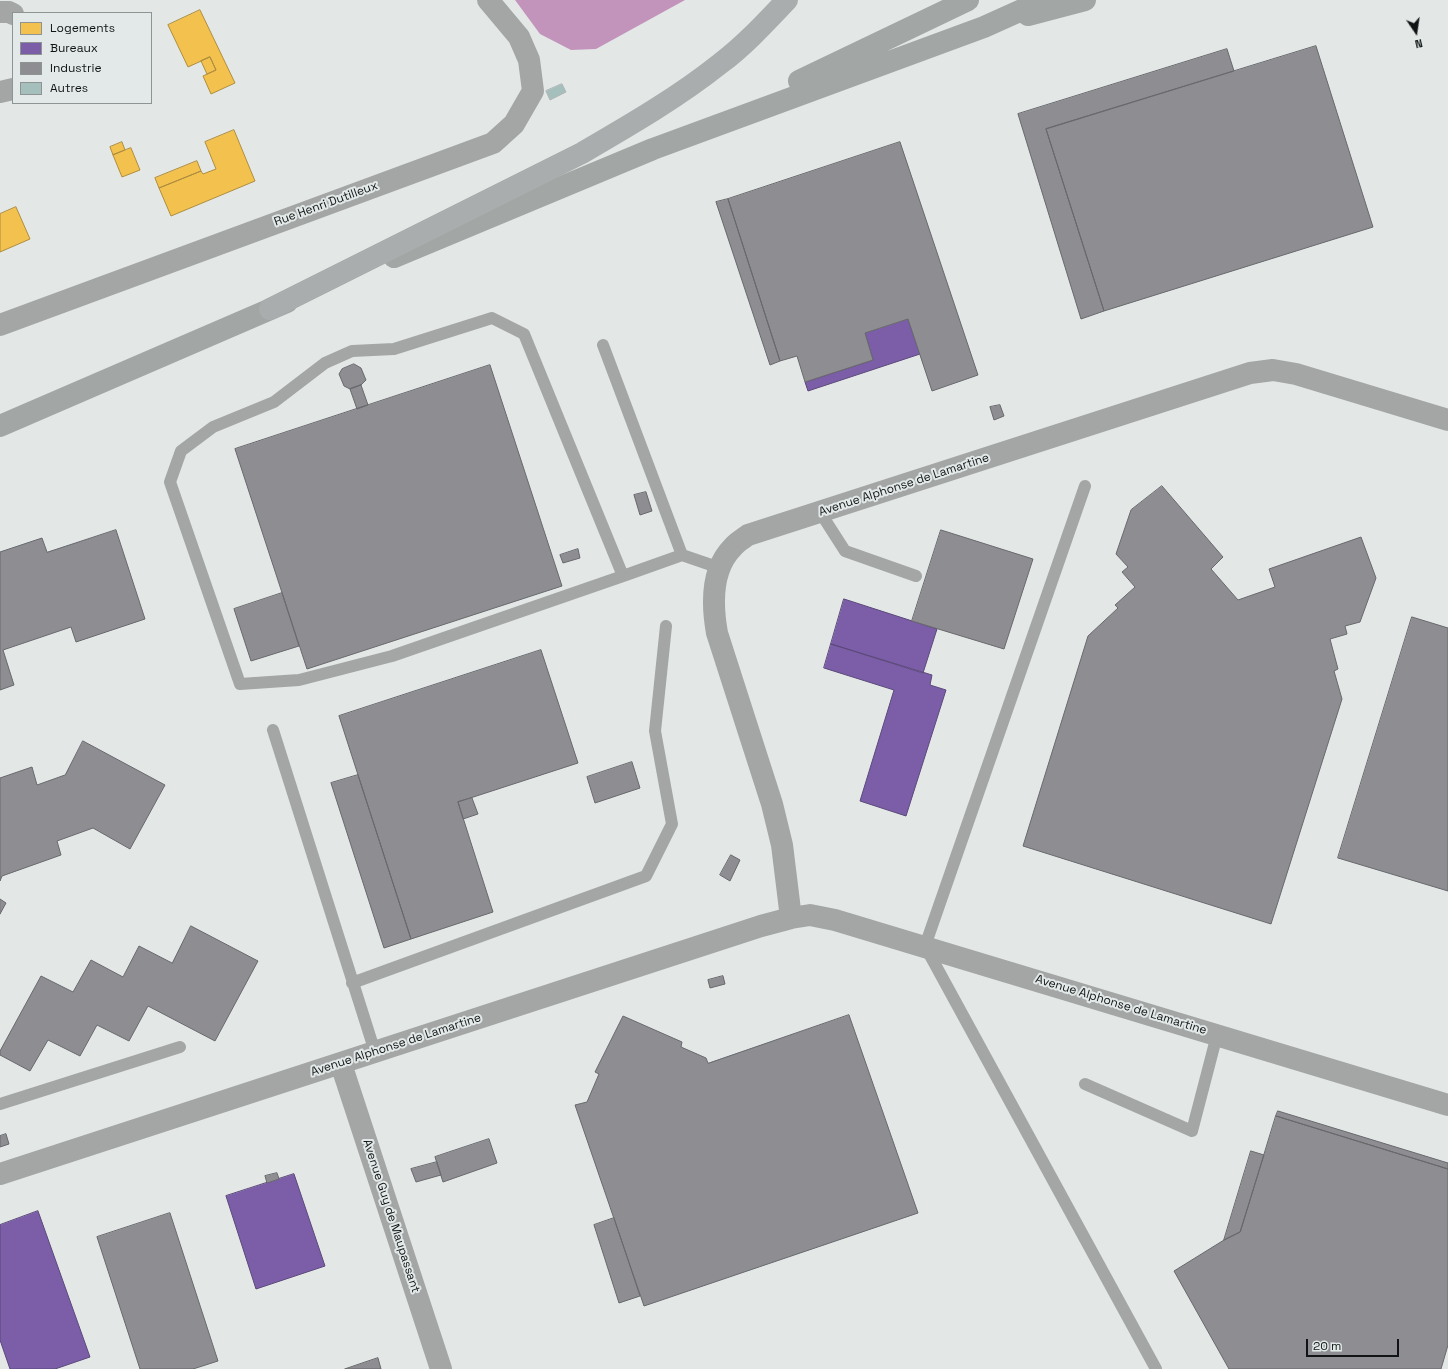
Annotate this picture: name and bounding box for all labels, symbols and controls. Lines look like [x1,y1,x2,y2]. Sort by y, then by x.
legend [12,12,152,104]
north arrow [1396,12,1436,52]
text: Logements [50,20,115,36]
text: N [1414,36,1424,51]
text: Bureaux [50,40,98,56]
text: Industrie [50,60,102,76]
text: Autres [50,80,88,96]
street label: Rue Henri Dutilleux [272,179,380,229]
street label: Avenue Alphonse de Lamartine [817,451,991,519]
street label: Avenue Alphonse de Lamartine [1034,972,1208,1038]
street label: Avenue Alphonse de Lamartine [309,1011,483,1079]
street label: Avenue Guy de Maupassant [359,1138,423,1294]
scale bar [1308,1331,1401,1357]
text: 20 m [1313,1338,1341,1354]

